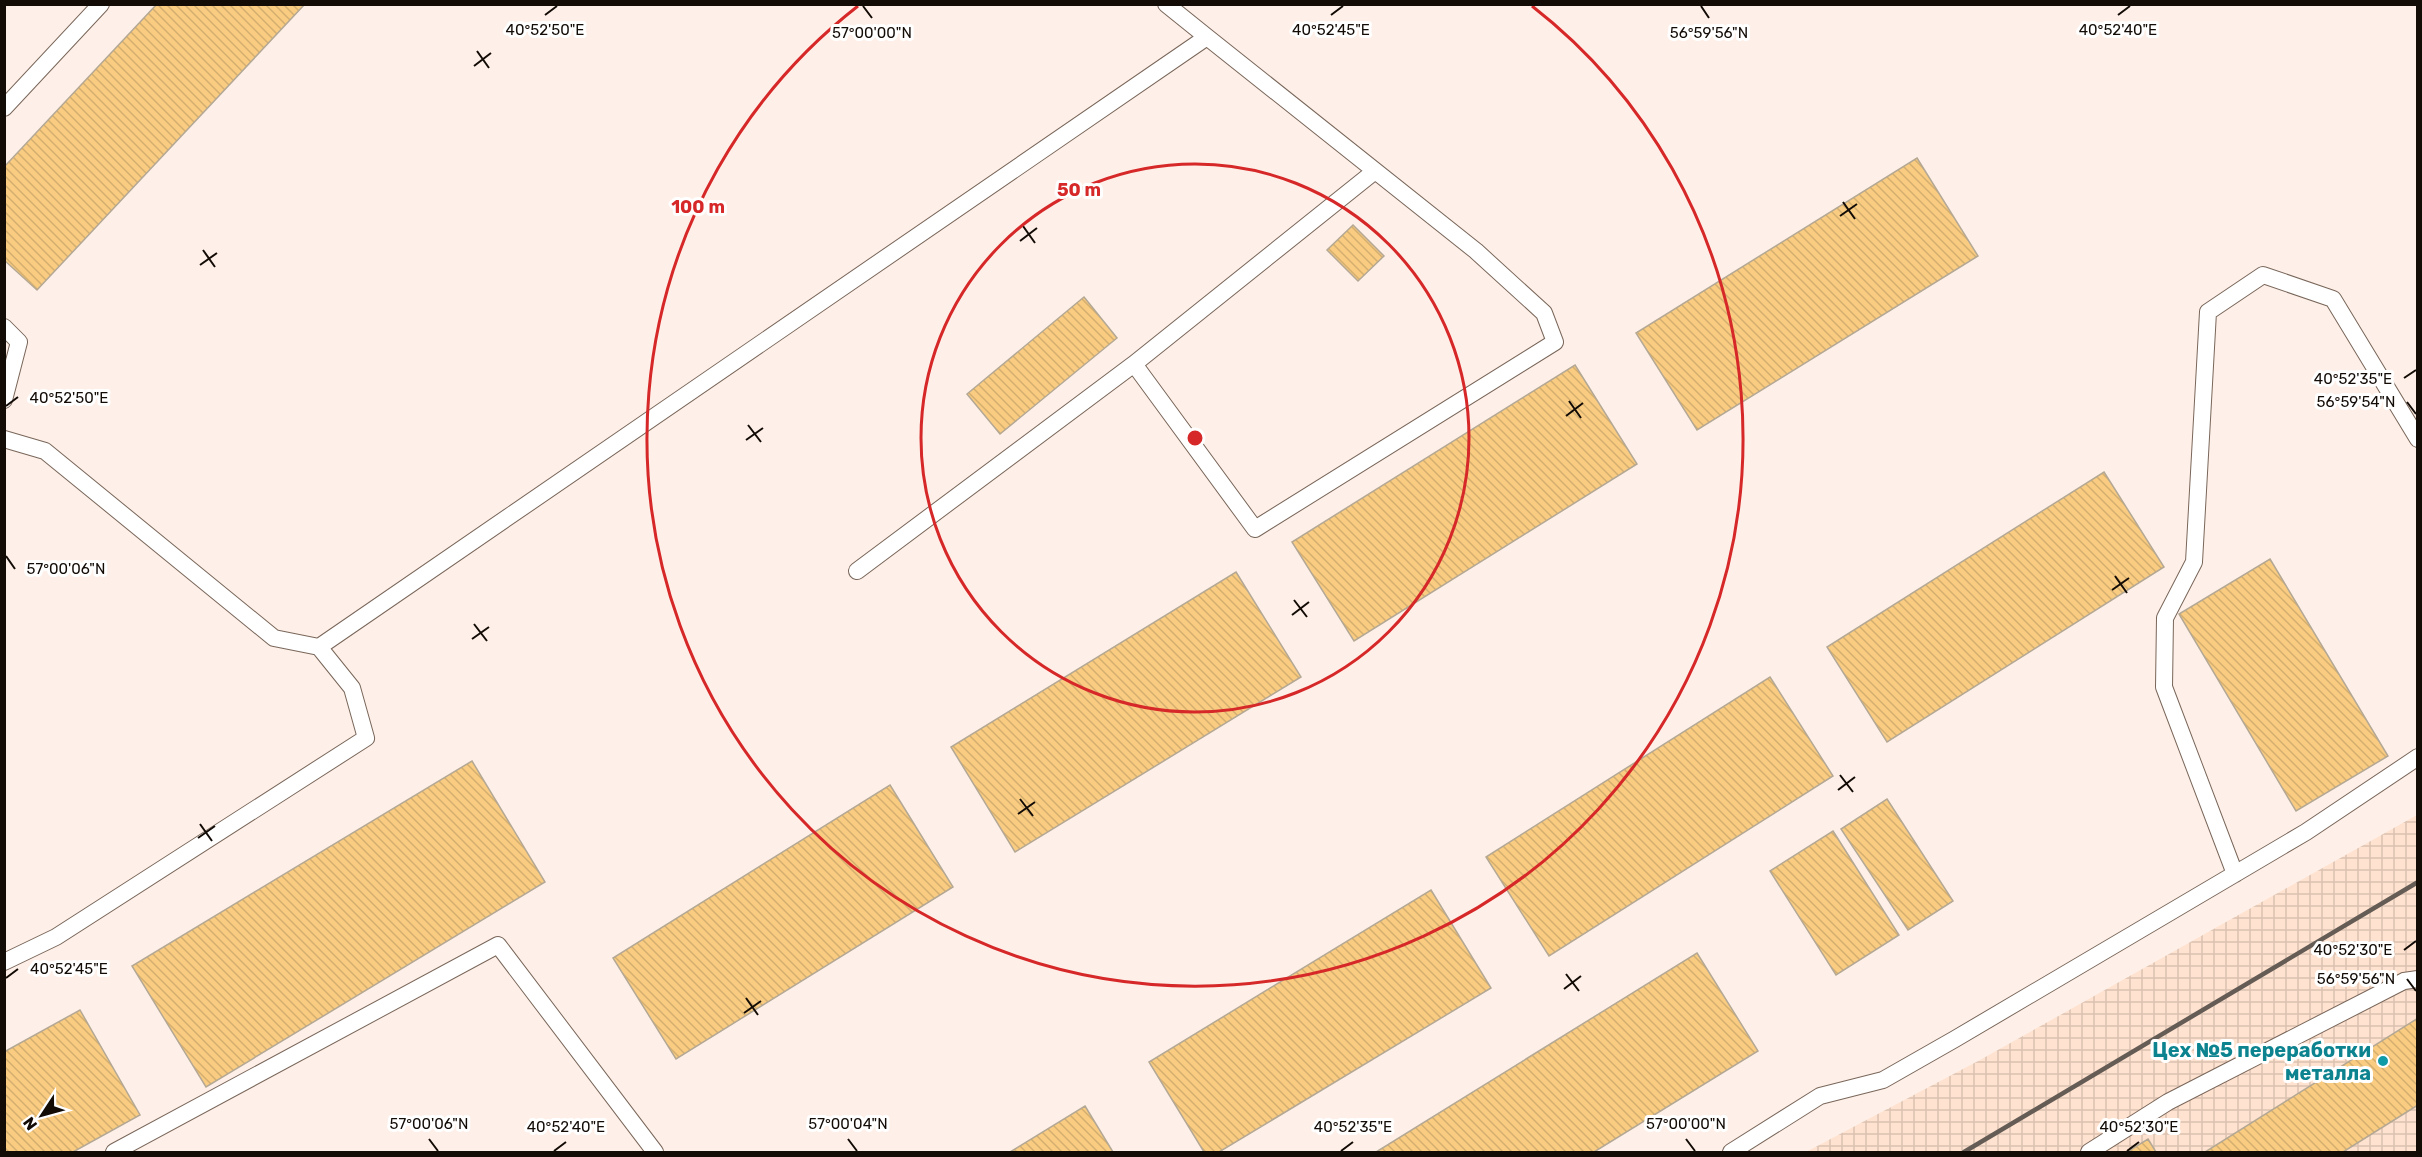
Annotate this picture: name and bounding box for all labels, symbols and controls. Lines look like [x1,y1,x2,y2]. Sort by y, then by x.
text: 40°52'50"E [506,21,584,39]
text: 40°52'45"E [1292,21,1370,39]
text: 40°52'40"E [2079,21,2157,39]
text: 57°00'00"N [832,24,912,42]
text: 56°59'56"N [1670,24,1748,42]
text: 50 m [1057,179,1101,201]
text: 100 m [671,196,725,218]
text: 40°52'35"E [2314,370,2392,388]
text: 40°52'50"E [30,389,108,407]
text: 56°59'54"N [2317,393,2395,411]
centre of rings [1185,428,1205,448]
text: 57°00'06"N [27,560,105,578]
text: 40°52'30"E [2314,941,2392,959]
text: 40°52'45"E [30,960,108,978]
text: 56°59'56"N [2317,970,2395,988]
place label: Цех №5 переработки металла [2152,1038,2371,1085]
marker: Цех №5 переработки металла [2376,1054,2390,1068]
north arrow [12,1085,72,1145]
text: N [19,1113,41,1134]
text: 57°00'06"N [390,1115,468,1133]
text: 57°00'04"N [808,1115,888,1133]
text: 57°00'00"N [1646,1115,1726,1133]
text: 40°52'40"E [527,1118,605,1136]
text: 40°52'35"E [1314,1118,1392,1136]
text: 40°52'30"E [2100,1118,2178,1136]

